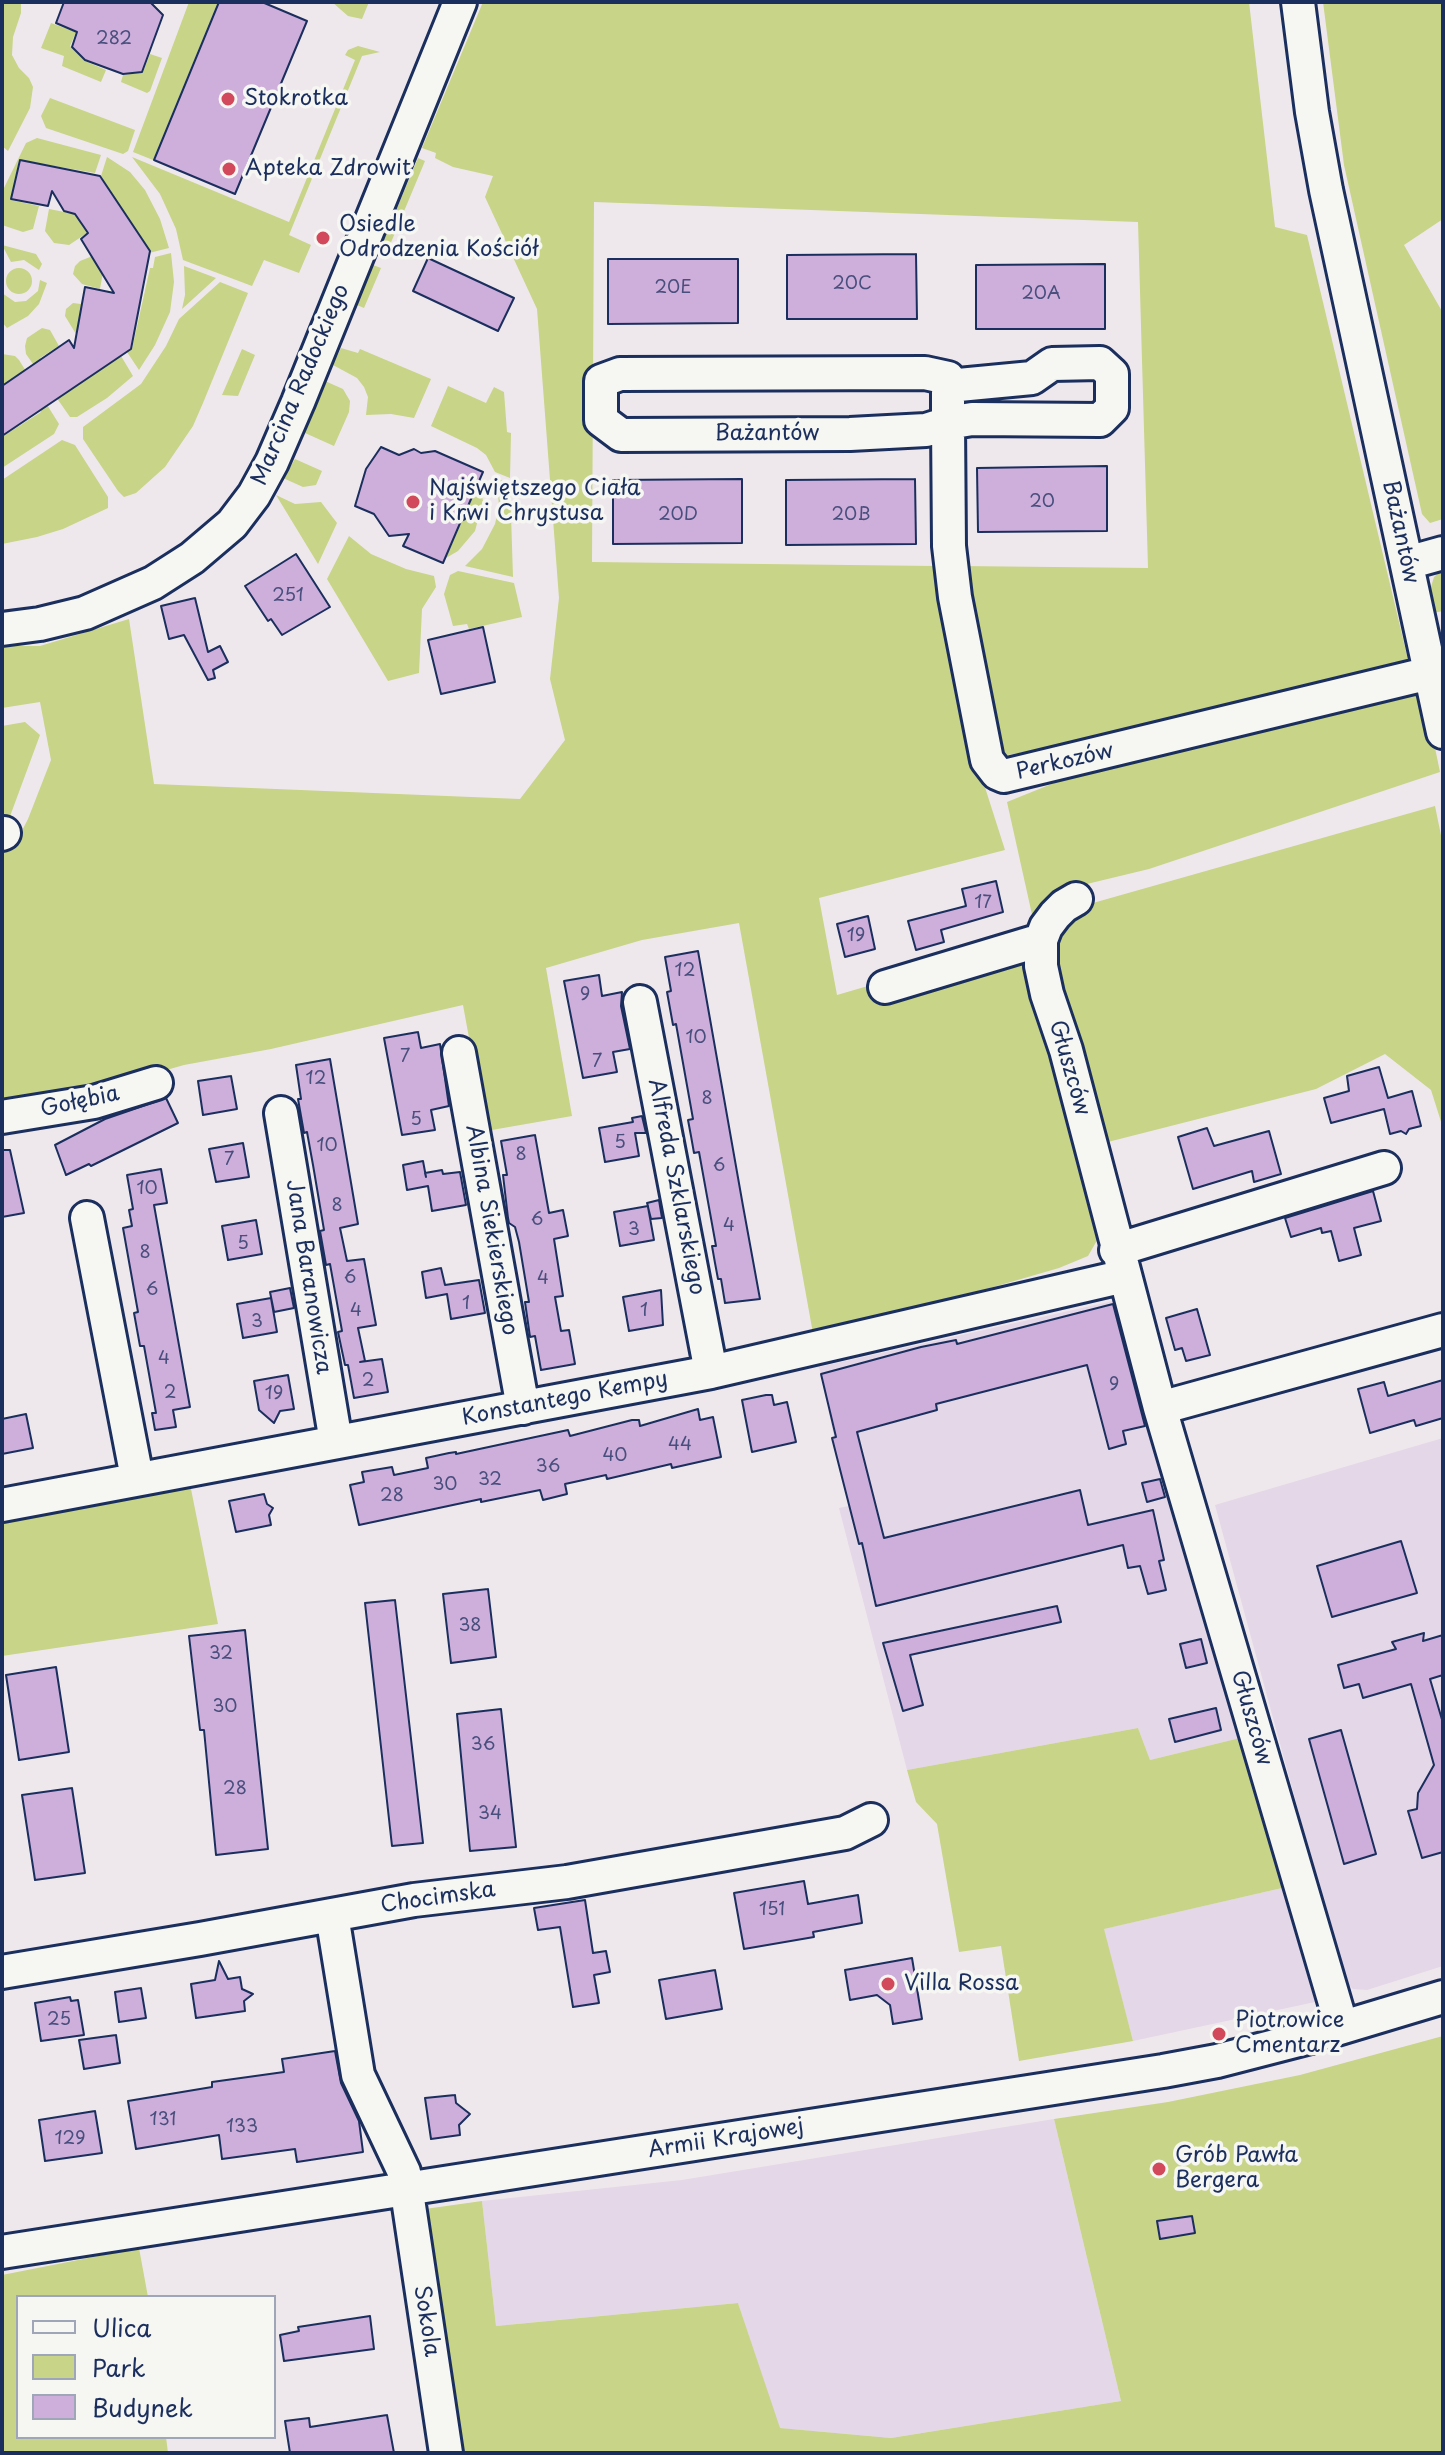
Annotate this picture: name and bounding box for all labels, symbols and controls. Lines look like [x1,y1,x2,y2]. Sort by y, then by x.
house number: 282 [96,28,132,50]
place label: Stokrotka [244,86,348,112]
marker: Stokrotka [219,90,237,108]
place label: Apteka Zdrowit [245,156,411,182]
marker: Apteka Zdrowit [220,160,238,178]
place label: Osiedle Odrodzenia Kościół [339,212,539,264]
marker: Osiedle Odrodzenia Kościół [314,229,332,247]
house number: 20C [832,273,872,295]
house number: 20E [654,277,692,299]
street label: Marcina Radockiego [247,280,355,490]
house number: 20A [1021,283,1061,305]
street label: Bażantów [715,421,819,447]
place label: Najświętszego Ciała i Krwi Chrystusa [429,476,640,528]
street label: Bażantów [1376,478,1424,586]
house number: 20 [1029,491,1055,513]
marker: Najświętszego Ciała i Krwi Chrystusa [404,493,422,511]
house number: 20D [658,504,698,526]
house number: 20B [832,504,870,526]
house number: 251 [272,585,304,607]
street label: Perkozów [1014,738,1116,786]
house number: 17 [974,892,992,914]
house number: 19 [847,925,865,947]
house number: 12 [675,960,695,982]
house number: 9 [580,984,590,1006]
street label: Głuszców [1043,1017,1095,1119]
house number: 10 [685,1027,707,1049]
house number: 7 [400,1046,410,1068]
house number: 7 [592,1051,602,1073]
house number: 12 [306,1068,326,1090]
street label: Alfreda Szklarskiego [642,1077,710,1297]
street label: Gołębia [38,1081,122,1123]
house number: 8 [701,1088,713,1110]
house number: 5 [410,1109,422,1131]
street label: Albina Siekierskiego [459,1123,523,1337]
house number: 5 [614,1132,626,1154]
house number: 10 [316,1135,338,1157]
house number: 8 [515,1144,527,1166]
house number: 7 [224,1149,234,1171]
house number: 6 [713,1155,725,1177]
house number: 10 [136,1178,158,1200]
street label: Jana Baranowicza [280,1178,336,1376]
house number: 8 [331,1195,343,1217]
house number: 6 [531,1209,543,1231]
house number: 4 [723,1215,735,1237]
house number: 3 [628,1219,640,1241]
house number: 5 [237,1233,249,1255]
house number: 8 [139,1242,151,1264]
house number: 6 [344,1267,356,1289]
house number: 4 [537,1268,549,1290]
house number: 6 [146,1279,158,1301]
house number: 1 [462,1293,470,1315]
house number: 4 [350,1300,362,1322]
house number: 1 [640,1300,648,1322]
house number: 3 [251,1311,263,1333]
house number: 4 [158,1348,170,1370]
street label: Konstantego Kempy [460,1366,670,1432]
house number: 2 [362,1370,374,1392]
house number: 9 [1109,1374,1119,1396]
house number: 2 [164,1382,176,1404]
house number: 19 [265,1383,283,1405]
house number: 44 [668,1434,692,1456]
house number: 40 [602,1445,628,1467]
house number: 36 [536,1456,560,1478]
house number: 32 [478,1469,502,1491]
house number: 30 [432,1474,458,1496]
house number: 28 [380,1485,404,1507]
house number: 38 [458,1615,482,1637]
house number: 32 [209,1643,233,1665]
street label: Głuszców [1225,1667,1277,1769]
house number: 30 [212,1696,238,1718]
house number: 36 [471,1734,495,1756]
house number: 28 [223,1778,247,1800]
house number: 34 [478,1803,502,1825]
street label: Chocimska [379,1877,497,1919]
house number: 151 [759,1899,785,1921]
place label: Villa Rossa [904,1971,1019,1997]
marker: Villa Rossa [879,1975,897,1993]
place label: Piotrowice Cmentarz [1235,2008,1345,2060]
house number: 25 [47,2009,71,2031]
marker: Piotrowice Cmentarz [1210,2025,1228,2043]
house number: 131 [150,2109,176,2131]
street label: Armii Krajowej [646,2114,806,2164]
house number: 133 [226,2116,258,2138]
house number: 129 [54,2128,86,2150]
place label: Grób Pawła Bergera [1175,2143,1298,2194]
marker: Grób Pawła Bergera [1150,2160,1168,2178]
street label: Sokola [407,2283,445,2359]
legend [16,2295,276,2439]
text: Ulica [92,2309,151,2345]
text: Park [92,2349,146,2385]
text: Budynek [92,2389,193,2425]

